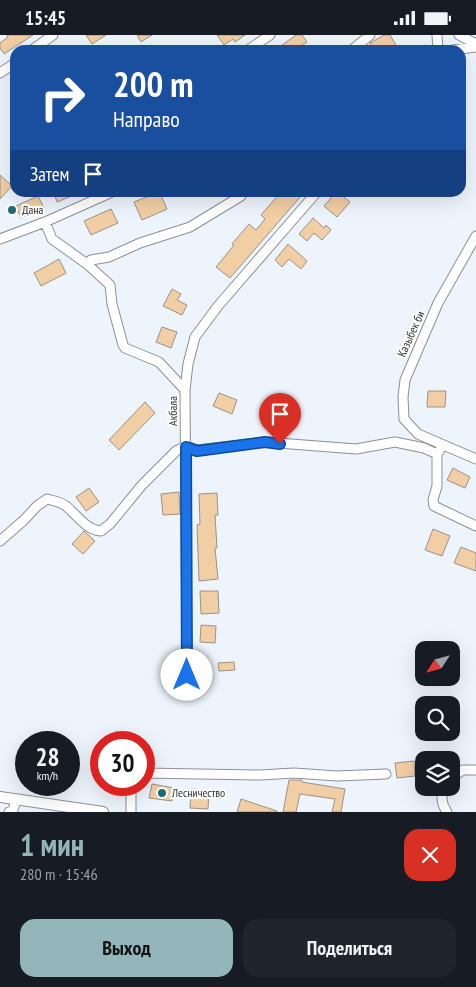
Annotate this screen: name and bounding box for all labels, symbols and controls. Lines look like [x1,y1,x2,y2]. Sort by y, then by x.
text: 15:45 [25,6,66,30]
text: 200 m [113,61,194,107]
icon: right [30,65,95,130]
text: Направо [113,105,180,133]
icon: arrive [79,160,107,188]
text: Затем [30,162,69,186]
place label: Дана [22,202,44,217]
marker: Дана [6,204,18,216]
street label: Казыбек би [394,308,427,359]
pin [259,393,301,444]
street label: Акбала [165,396,180,426]
icon: arrive [266,400,294,428]
north arrow [415,641,460,686]
map controls [415,641,460,796]
position arrow [160,648,212,700]
button: search [415,696,460,741]
speed limit sign: 30 [90,731,155,796]
text: 28 [36,741,59,773]
button: layers [415,751,460,796]
text: km/h [37,768,58,783]
place label: Лесничество [171,785,225,800]
marker: Лесничество [156,787,168,799]
text: 1 мин [20,825,84,864]
button: close [404,829,456,881]
text: 280 m · 15:46 [20,864,98,884]
button: Выход [20,919,233,977]
button: Поделиться [243,919,456,977]

